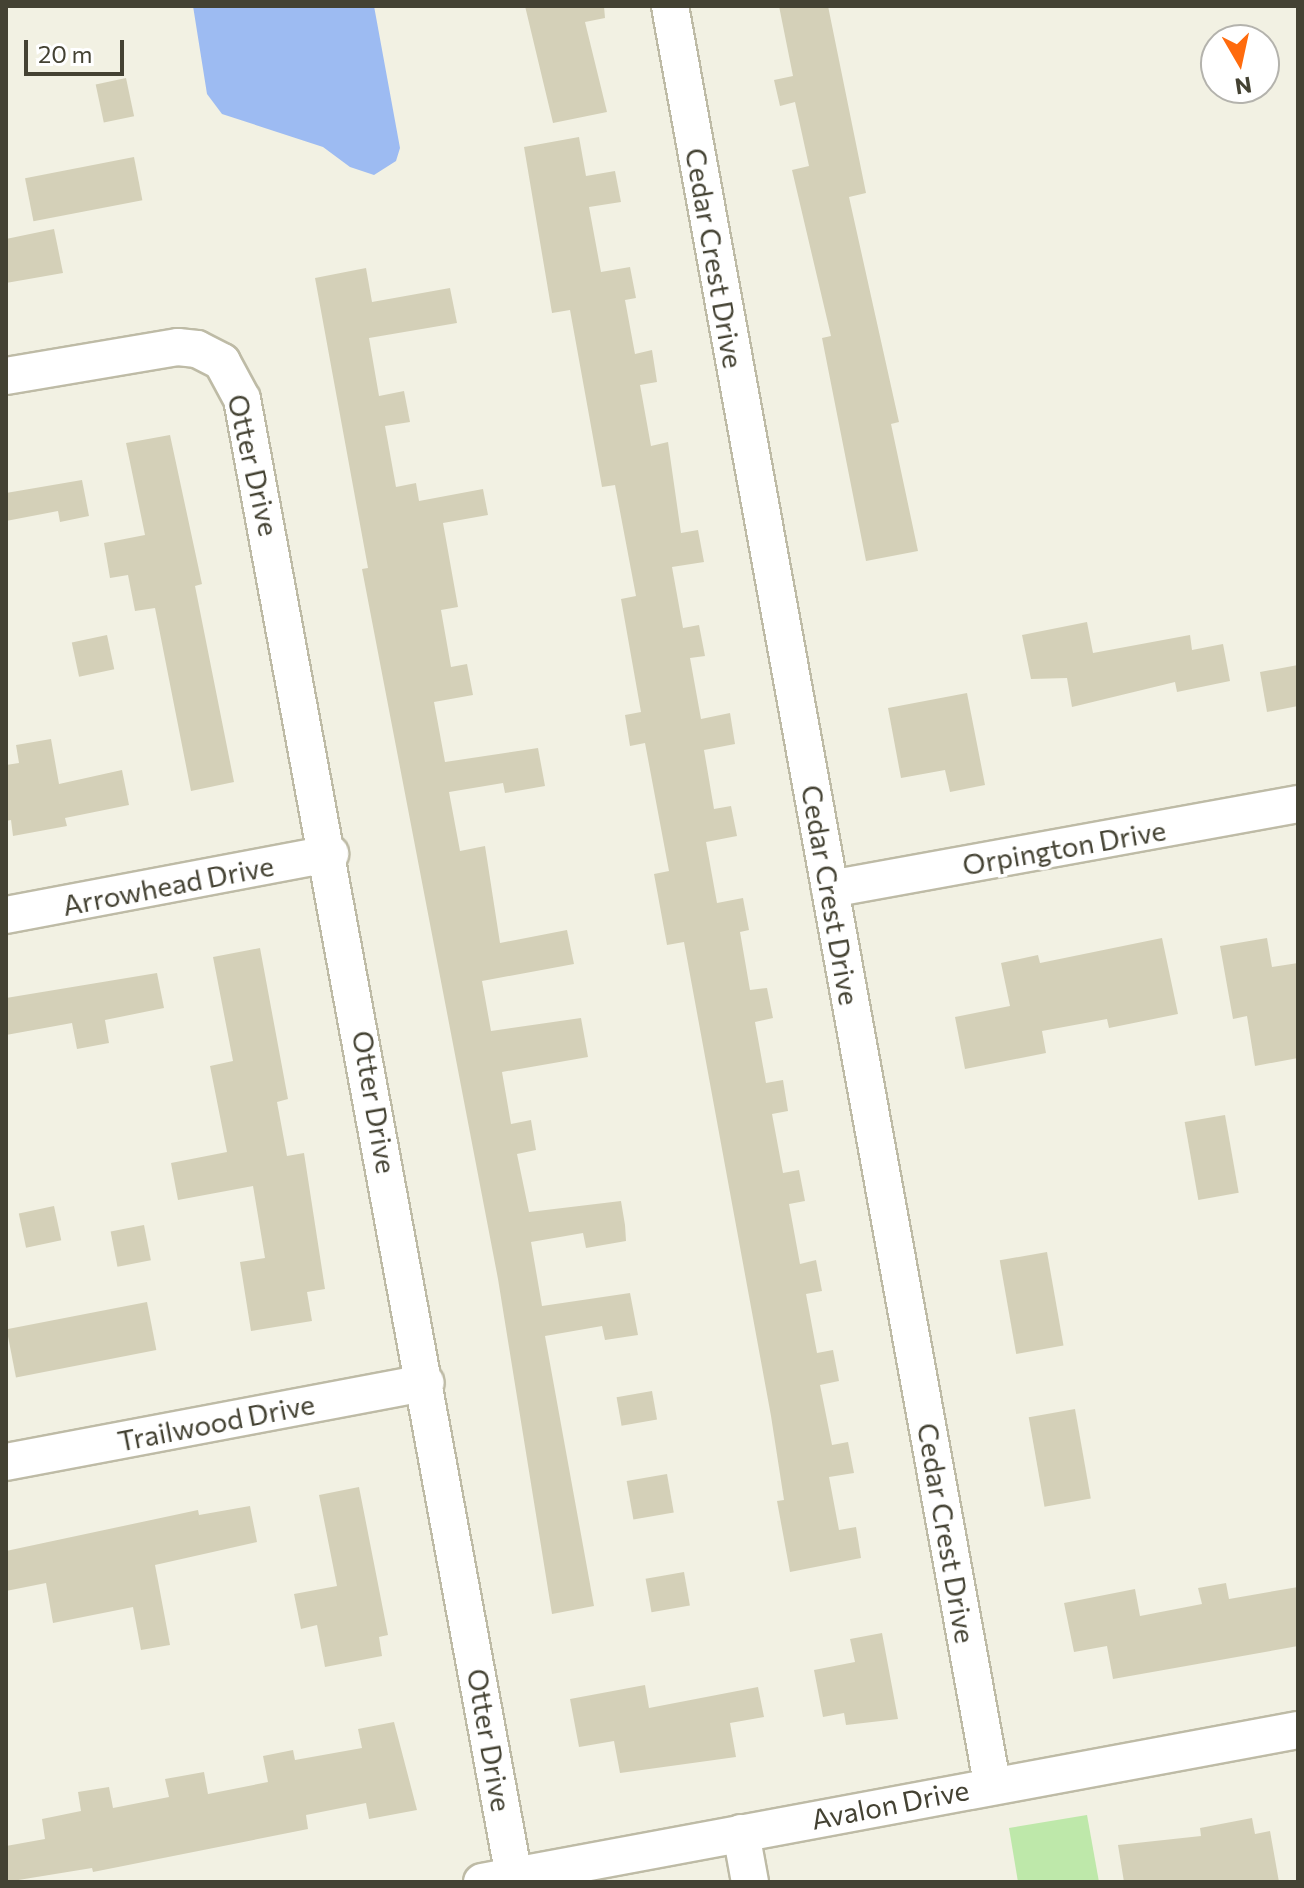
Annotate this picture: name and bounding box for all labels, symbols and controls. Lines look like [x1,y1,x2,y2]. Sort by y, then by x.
scale bar [28,24,128,74]
north arrow [1200,24,1280,104]
text: 20 m [38,39,92,68]
text: N [1233,72,1254,101]
street label: Cedar Crest Drive [679,145,751,371]
street label: Otter Drive [221,391,287,539]
street label: Cedar Crest Drive [795,782,867,1008]
street label: Orpington Drive [960,813,1168,881]
street label: Arrowhead Drive [60,848,276,922]
street label: Otter Drive [346,1028,404,1176]
street label: Trailwood Drive [115,1386,317,1458]
street label: Cedar Crest Drive [911,1420,983,1646]
street label: Otter Drive [461,1666,519,1814]
street label: Avalon Drive [808,1772,972,1836]

